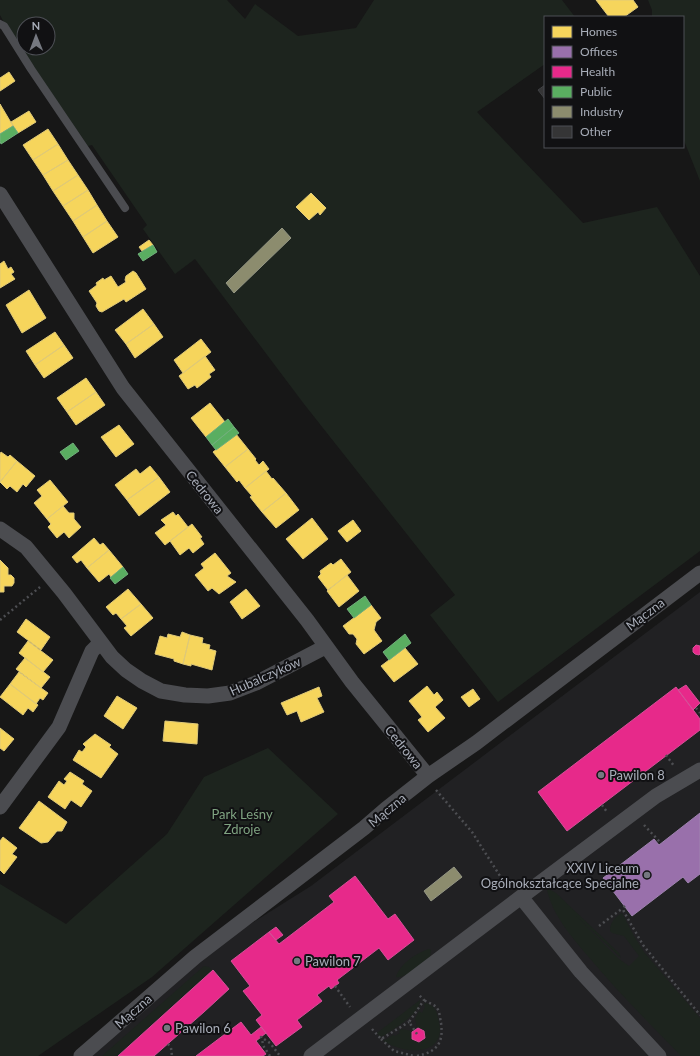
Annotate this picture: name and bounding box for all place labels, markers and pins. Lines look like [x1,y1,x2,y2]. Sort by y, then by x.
place label: Pawilon 8 [609,767,665,783]
marker: Pawilon 8 [596,770,606,780]
place label: XXIV Liceum Ogólnokształcące Specjalne [481,860,639,891]
marker: XXIV Liceum Ogólnokształcące Specjalne [642,870,652,880]
place label: Pawilon 7 [305,953,361,969]
marker: Pawilon 7 [292,956,302,966]
place label: Pawilon 6 [175,1020,231,1036]
marker: Pawilon 6 [162,1023,172,1033]

